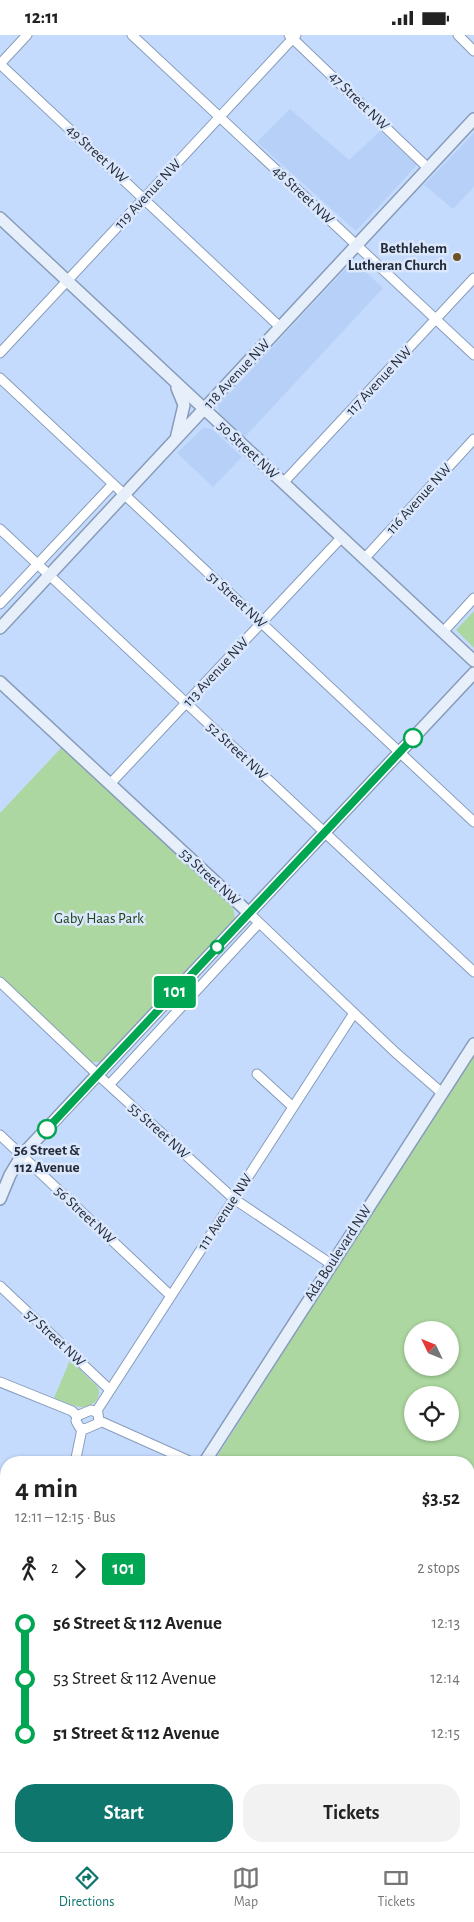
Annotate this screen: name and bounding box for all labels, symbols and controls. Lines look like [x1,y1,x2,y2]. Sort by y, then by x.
text: 12:11 [25,8,59,27]
street label: 47 Street NW [326,69,392,134]
street label: 49 Street NW [63,122,131,186]
street label: 119 Avenue NW [112,156,184,232]
street label: 48 Street NW [269,163,337,227]
place label: Bethlehem Lutheran Church [348,241,447,273]
marker: Bethlehem Lutheran Church [451,251,463,263]
street label: 118 Avenue NW [201,336,273,412]
street label: 117 Avenue NW [343,343,415,419]
street label: 50 Street NW [214,418,282,482]
street label: 116 Avenue NW [384,460,455,537]
street label: 51 Street NW [204,569,270,631]
street label: 113 Avenue NW [180,634,252,710]
street label: 52 Street NW [204,719,271,783]
unlabelled marker [403,728,423,748]
street label: 53 Street NW [177,846,243,909]
park label: Gaby Haas Park [54,911,144,926]
unlabelled marker [210,940,224,954]
line badge: 101 [146,976,204,1008]
text: 101 [164,983,186,1001]
street label: 55 Street NW [126,1100,193,1162]
marker: 56 Street & 112 Avenue [37,1119,57,1139]
place label: 56 Street & 112 Avenue [14,1143,80,1175]
street label: 111 Avenue NW [195,1171,255,1253]
street label: 56 Street NW [52,1183,119,1247]
street label: Ada Boulevard NW [302,1202,375,1303]
street label: 57 Street NW [22,1307,88,1370]
north arrow [404,1321,459,1376]
map controls [404,1321,459,1441]
button: locate [404,1386,459,1441]
text: 4 min [15,1475,78,1503]
text: $3.52 [422,1489,460,1508]
text: 12:11 – 12:15 · Bus [15,1509,116,1525]
icon: walk [15,1555,43,1583]
icon: forward [66,1555,94,1583]
text: 2 [51,1560,58,1576]
text: 101 [112,1560,135,1578]
text: 2 stops [417,1560,460,1576]
text: 56 Street & 112 Avenue [53,1614,222,1633]
text: 12:13 [431,1615,460,1631]
text: 53 Street & 112 Avenue [53,1669,216,1688]
text: 12:14 [430,1670,460,1686]
text: 51 Street & 112 Avenue [53,1724,220,1743]
text: 12:15 [431,1725,460,1741]
button: Start [15,1784,233,1842]
button: Tickets [243,1784,460,1842]
tab: Directions [59,1864,115,1911]
tab: Map [232,1864,260,1911]
tab: Tickets [377,1864,415,1911]

